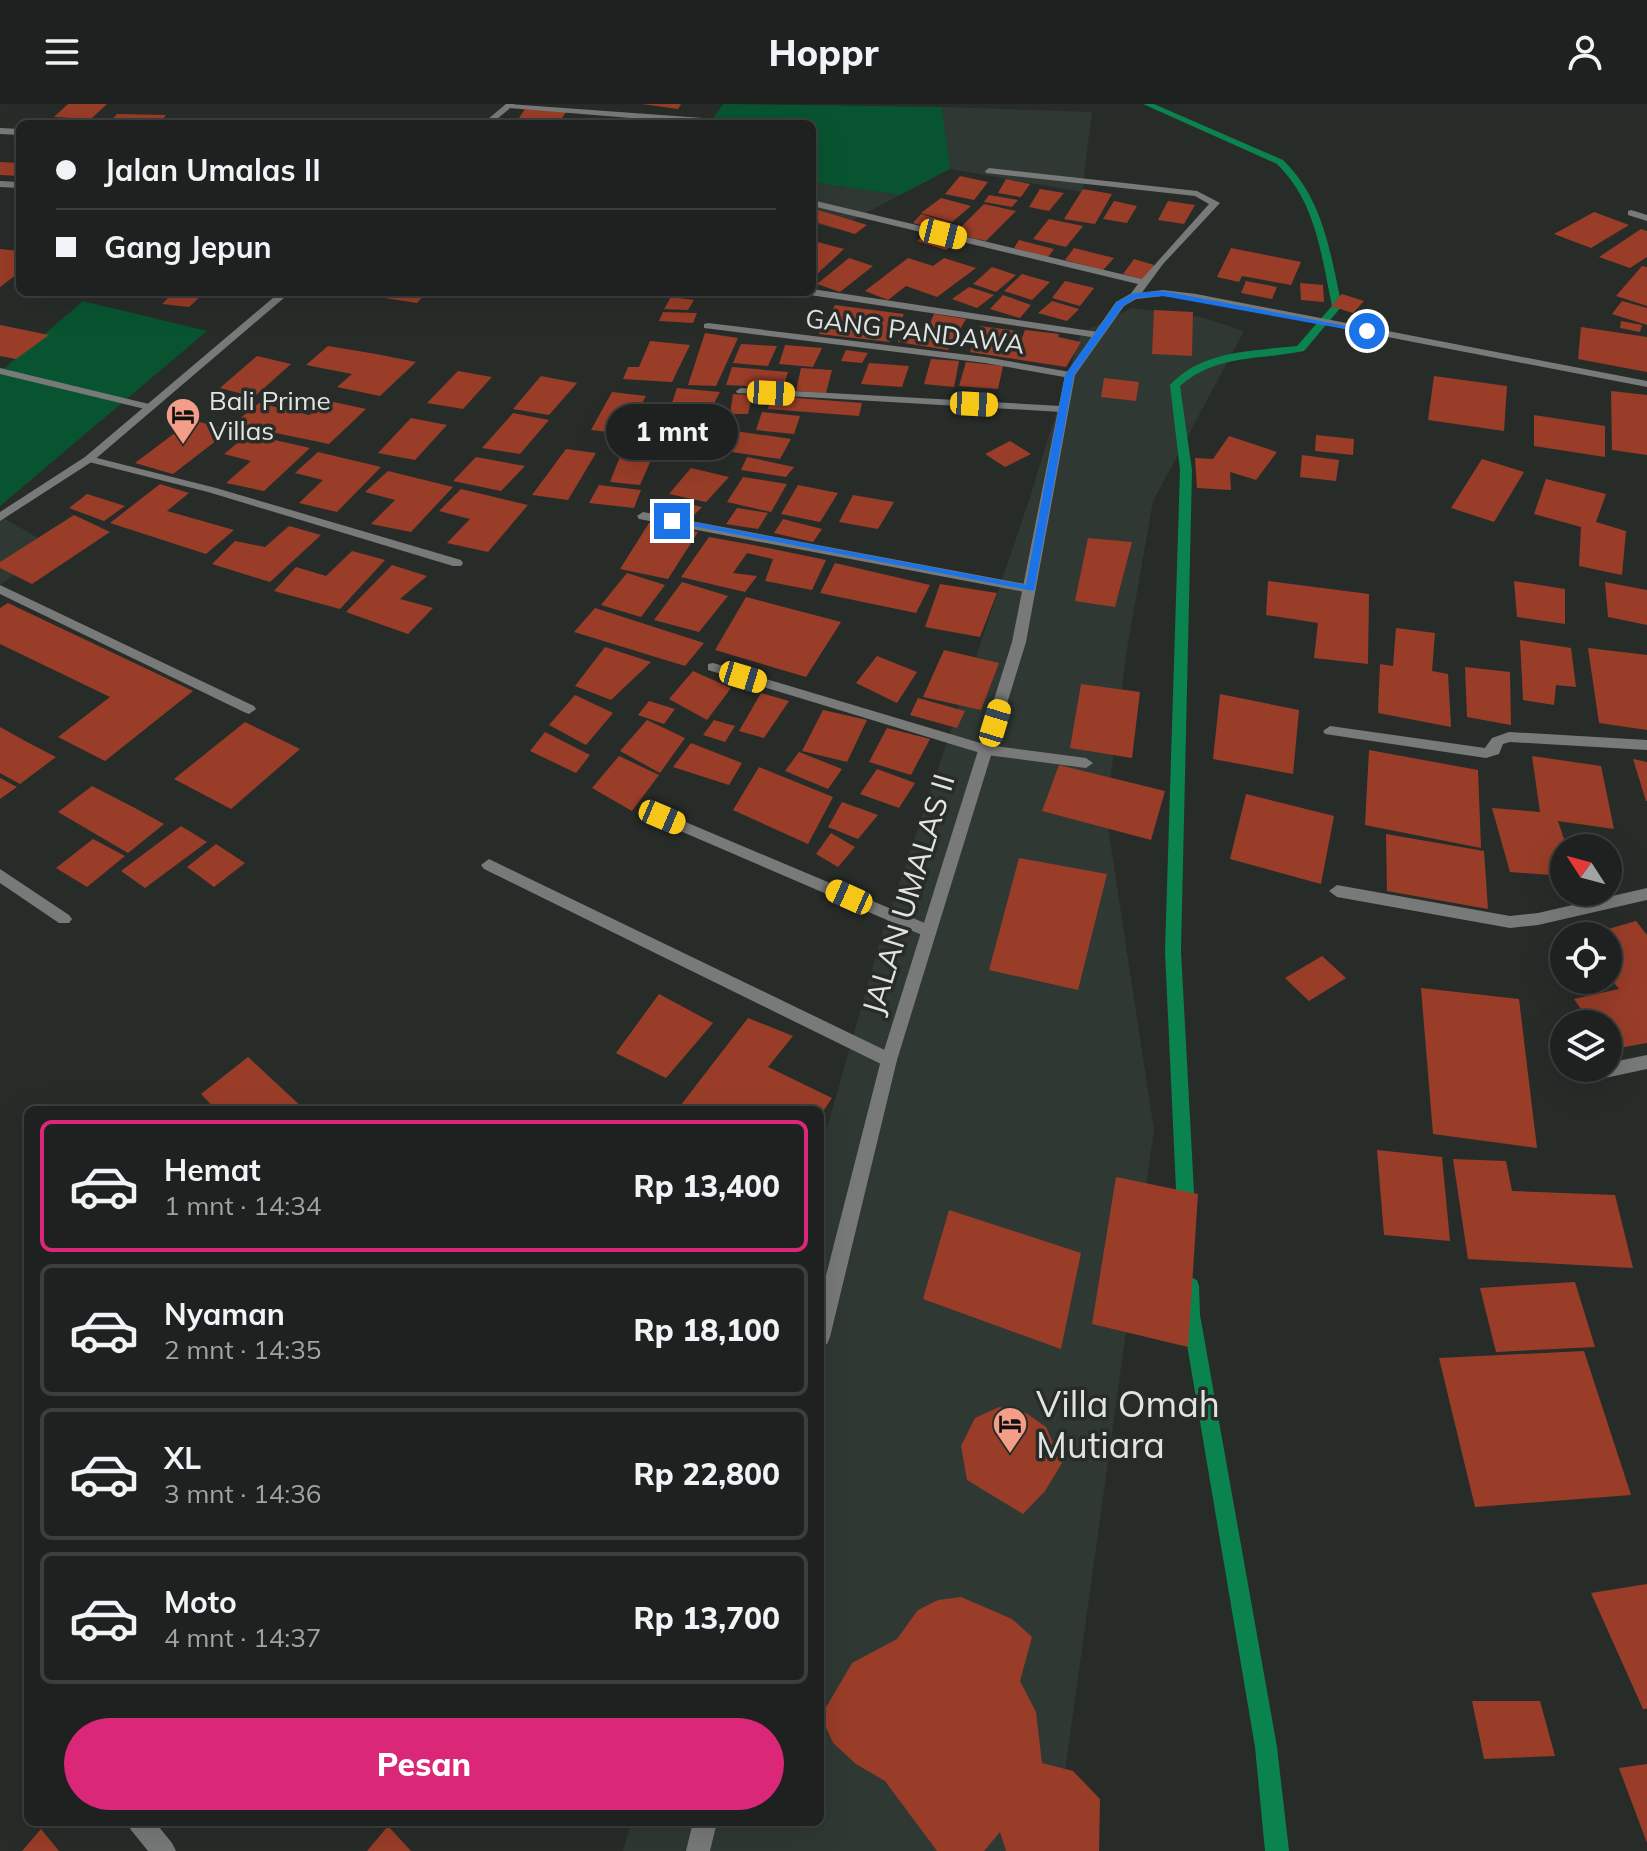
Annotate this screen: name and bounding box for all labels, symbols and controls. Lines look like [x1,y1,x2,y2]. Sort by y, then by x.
icon: menu [40,30,84,74]
text: Hoppr [768,30,879,75]
icon: person [1563,30,1607,74]
text: Jalan Umalas II [104,151,321,189]
car [917,217,969,251]
text: Gang Jepun [104,228,272,266]
street label: GANG PANDAWA [804,301,1026,361]
route start [1349,313,1385,349]
car [746,380,796,406]
place label: Bali Prime Villas [209,384,331,447]
car [949,391,999,417]
hotel icon: Bali Prime Villas [164,396,202,446]
callout: 1 mnt [606,405,738,461]
text: 1 mnt [636,415,708,448]
route end [654,503,690,539]
car [717,659,769,695]
car [977,697,1013,749]
street label: JALAN UMALAS II [853,769,963,1019]
car [635,797,689,837]
north arrow [1550,834,1622,906]
map controls [1550,834,1622,1082]
car [822,876,876,918]
button: locate [1550,922,1622,994]
button: layers [1550,1010,1622,1082]
icon: car [68,1150,140,1222]
text: Hemat [164,1151,261,1189]
text: Rp 13,400 [634,1167,780,1205]
text: 1 mnt · 14:34 [164,1189,321,1222]
icon: car [68,1294,140,1366]
text: Nyaman [164,1295,285,1333]
text: Rp 18,100 [634,1311,780,1349]
text: 2 mnt · 14:35 [164,1333,321,1366]
place label: Villa Omah Mutiara [1036,1381,1220,1467]
hotel icon: Villa Omah Mutiara [991,1405,1029,1455]
icon: car [68,1438,140,1510]
text: XL [164,1439,201,1477]
text: Rp 22,800 [634,1455,780,1493]
text: 3 mnt · 14:36 [164,1477,321,1510]
icon: car [68,1582,140,1654]
text: Moto [164,1583,237,1621]
text: Rp 13,700 [634,1599,780,1637]
text: 4 mnt · 14:37 [164,1621,321,1654]
button: Pesan [64,1718,784,1810]

